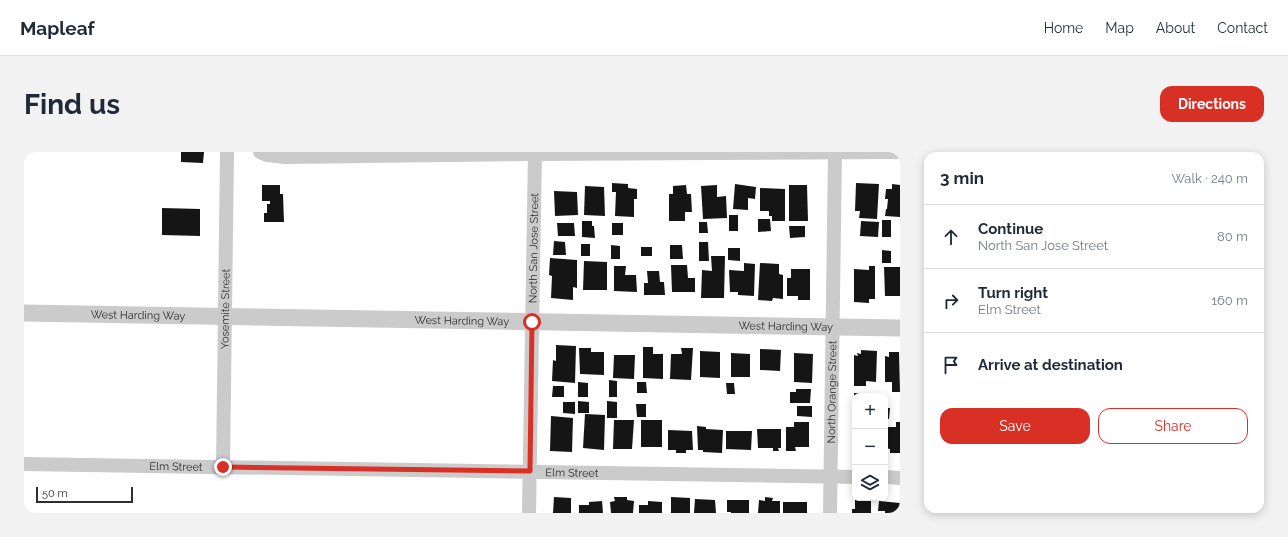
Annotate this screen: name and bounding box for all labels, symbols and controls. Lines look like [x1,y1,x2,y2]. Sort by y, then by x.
text: Mapleaf [20,17,95,39]
text: Home [1044,20,1083,36]
text: Map [1105,20,1134,36]
text: About [1156,20,1195,36]
text: Contact [1217,20,1268,36]
button: Directions [1160,86,1264,122]
text: Find us [24,88,120,121]
text: 3 min [940,168,984,188]
text: Walk · 240 m [1171,171,1248,186]
street label: North San Jose Street [526,192,541,303]
text: Continue [978,220,1043,238]
icon: ahead [940,226,962,248]
text: 80 m [1217,229,1248,244]
text: North San Jose Street [978,238,1108,253]
street label: Yosemite Street [218,268,232,349]
text: Turn right [978,284,1048,302]
icon: right [940,290,962,312]
text: 160 m [1211,293,1248,308]
text: Elm Street [978,302,1041,317]
street label: West Harding Way [91,308,185,322]
street label: West Harding Way [415,313,509,328]
route start [523,313,541,331]
street label: West Harding Way [739,319,833,333]
street label: North Orange Street [824,340,839,444]
icon: arrive [940,354,962,376]
text: Arrive at destination [978,356,1123,374]
map controls [852,393,888,501]
button: + [852,393,888,429]
button: Save [940,408,1090,444]
button: Share [1098,408,1248,444]
button: − [852,429,888,465]
route end [214,458,232,476]
street label: Elm Street [149,459,203,473]
button: layers [852,465,888,501]
street label: Elm Street [545,466,599,479]
scale bar [36,485,133,504]
text: 50 m [42,487,68,500]

